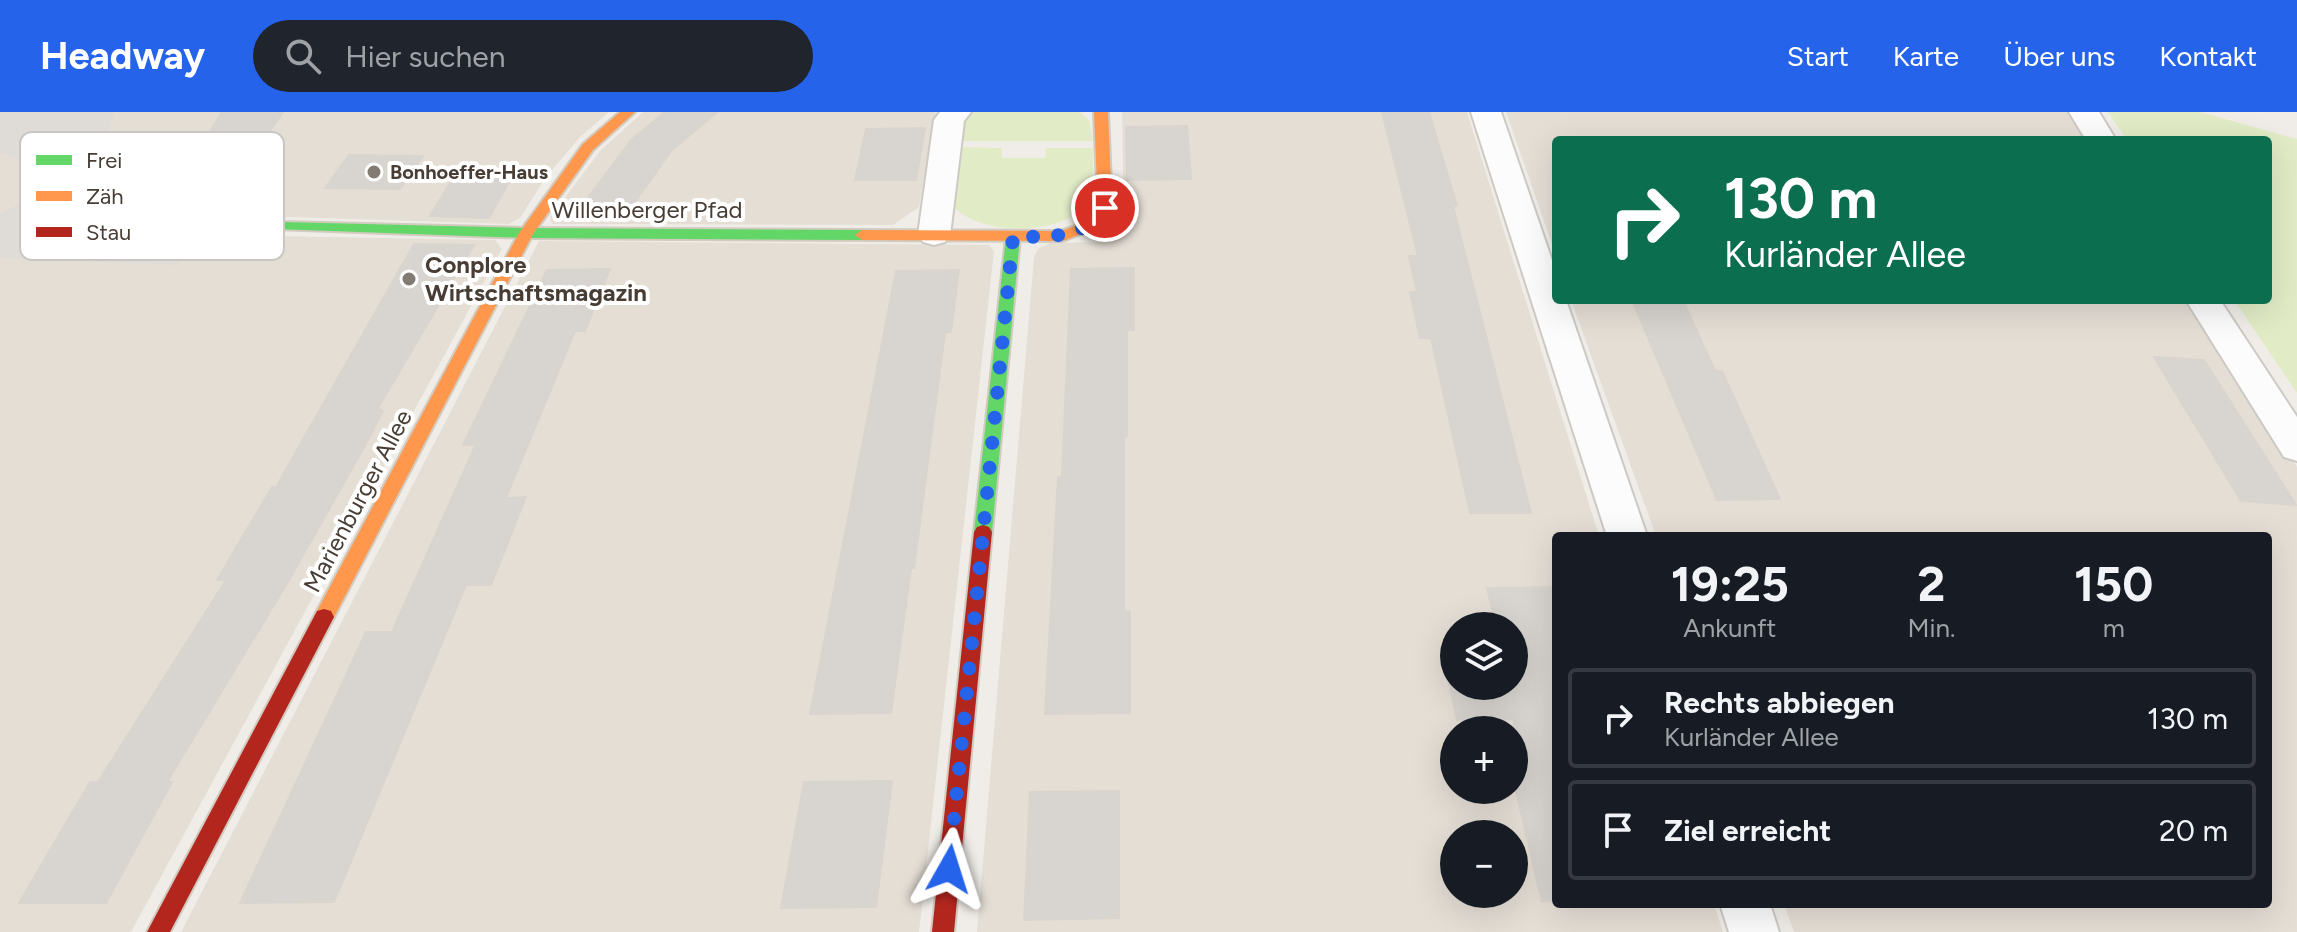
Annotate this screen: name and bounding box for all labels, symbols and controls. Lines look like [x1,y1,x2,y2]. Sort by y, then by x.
search box [253,20,813,92]
text: Headway [40,33,205,79]
icon: search [281,34,325,78]
text: Hier suchen [345,38,505,75]
text: Start [1787,39,1849,73]
text: Karte [1893,39,1959,73]
text: Über uns [2003,39,2115,73]
text: Kontakt [2159,39,2257,73]
legend [20,132,284,260]
text: Frei [86,147,122,174]
place label: Bonhoeffer-Haus [390,160,548,184]
marker: Bonhoeffer-Haus [365,163,383,181]
text: 130 m [1724,165,1877,232]
icon: right [1592,168,1696,272]
pin [1071,174,1139,242]
text: Zäh [86,183,124,210]
icon: arrive [1083,186,1127,230]
street label: Willenberger Pfad [551,195,743,224]
text: Stau [86,219,131,246]
text: Kurländer Allee [1724,233,1966,276]
place label: Conplore Wirtschaftsmagazin [425,250,647,307]
marker: Conplore Wirtschaftsmagazin [400,270,418,288]
street label: Marienburger Allee [297,405,418,597]
text: 19:25 [1671,555,1789,613]
text: 2 [1918,555,1945,613]
text: 150 [2074,555,2153,613]
map controls [1440,612,1528,908]
button: layers [1440,612,1528,700]
text: Ankunft [1683,612,1776,644]
text: Min. [1908,612,1955,644]
text: m [2103,612,2125,644]
text: Rechts abbiegen [1664,684,1895,721]
icon: right [1596,696,1640,740]
text: 130 m [2147,700,2228,737]
button: + [1440,716,1528,804]
text: Kurländer Allee [1664,721,1839,753]
icon: arrive [1596,808,1640,852]
text: Ziel erreicht [1664,812,1831,849]
text: 20 m [2159,812,2228,849]
button: − [1440,820,1528,908]
position arrow [907,827,991,911]

